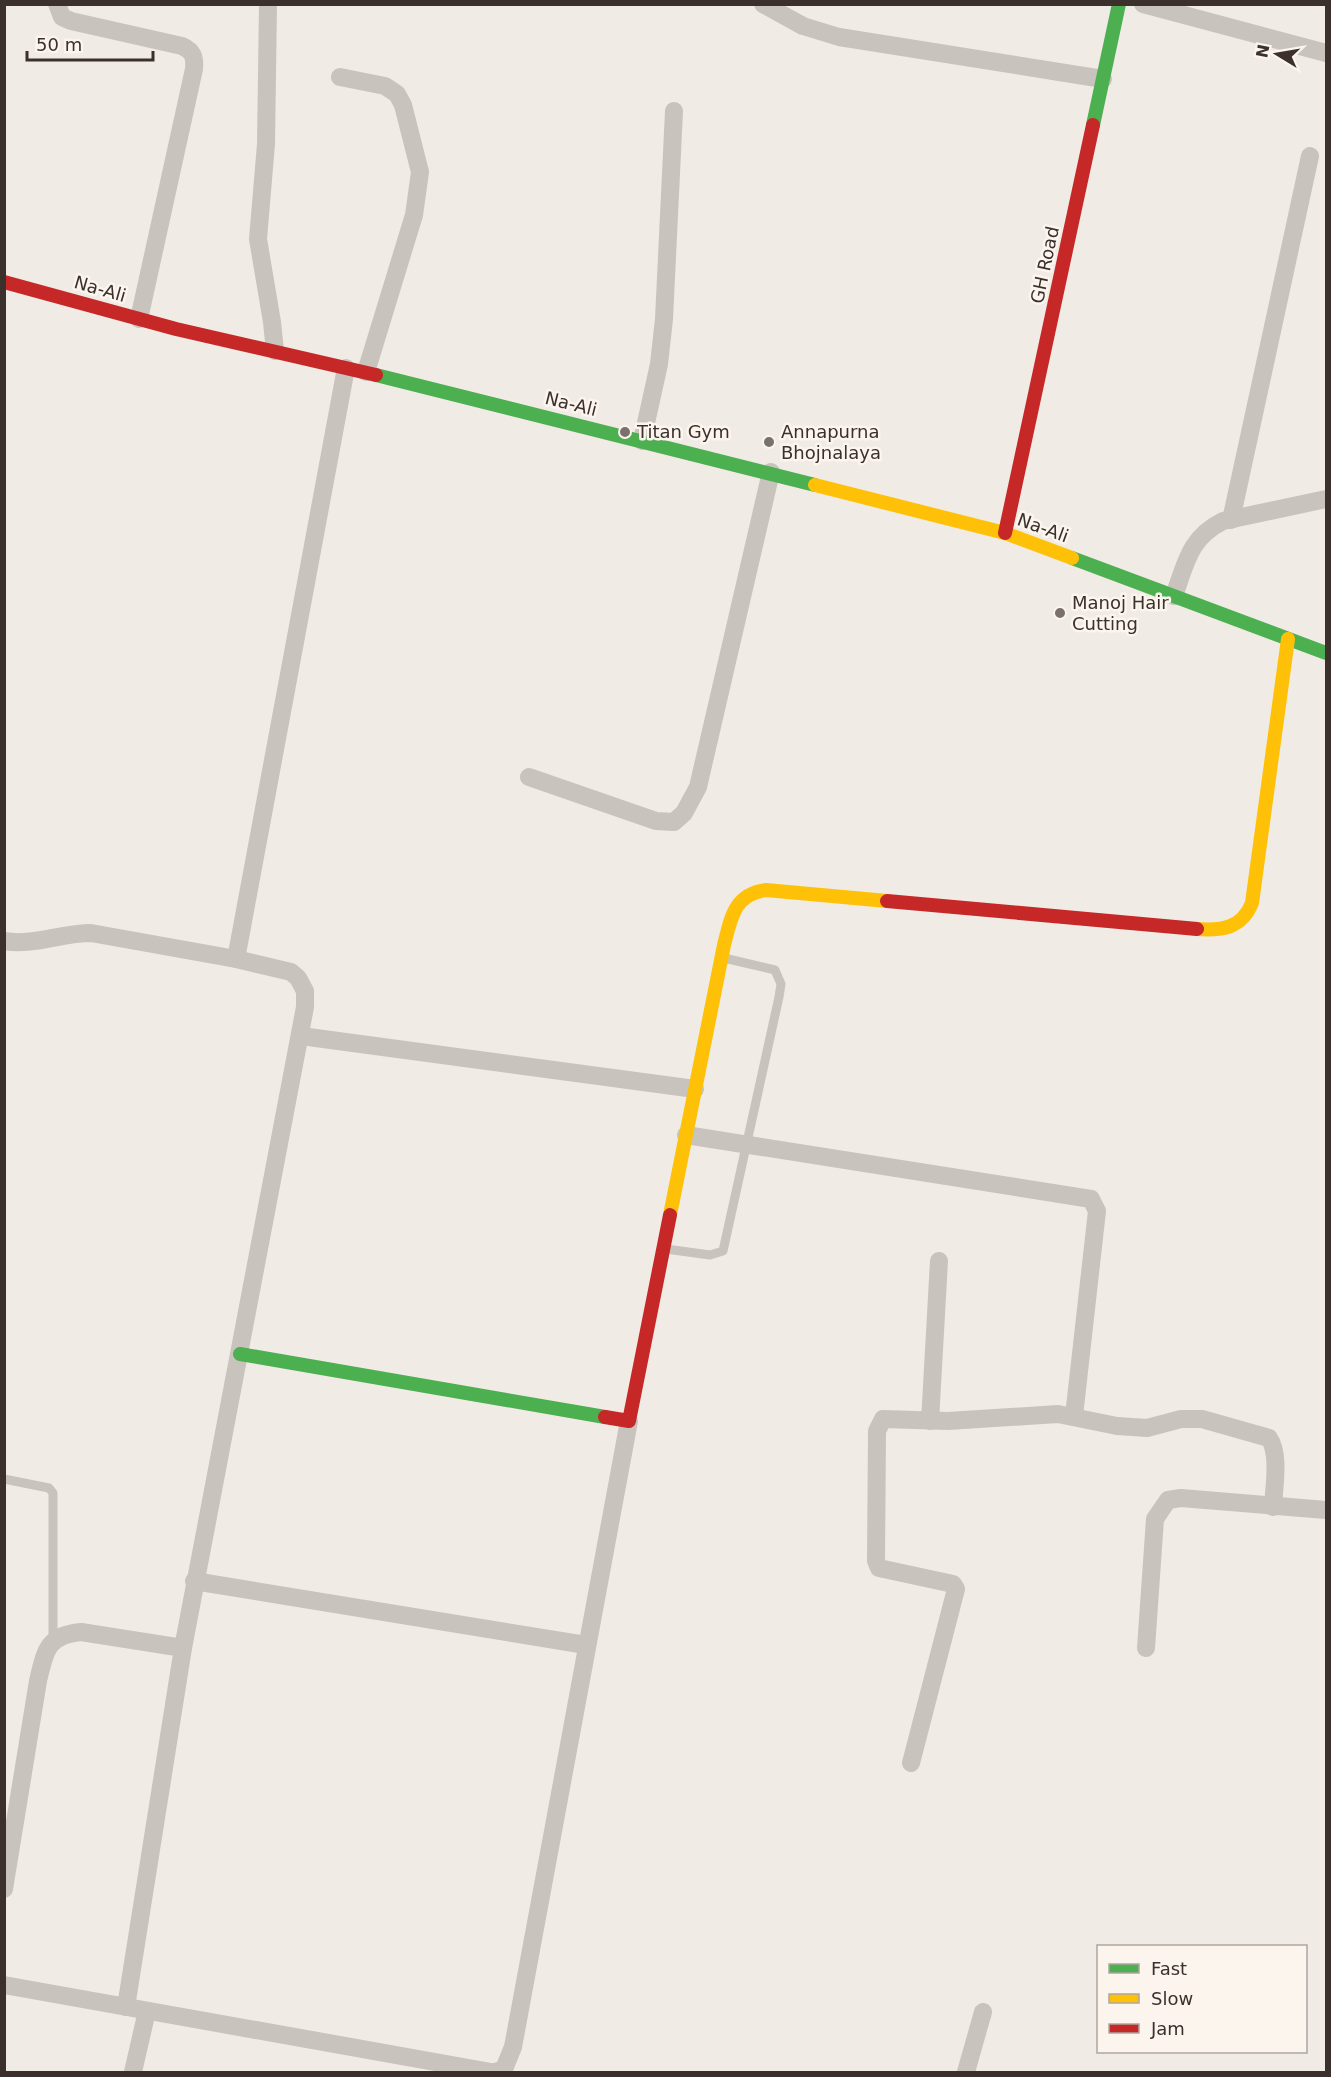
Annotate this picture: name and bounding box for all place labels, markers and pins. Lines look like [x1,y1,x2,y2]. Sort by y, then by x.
place label: Titan Gym [636,421,730,442]
place label: Annapurna Bhojnalaya [781,421,881,463]
marker: Titan Gym [618,425,632,439]
marker: Annapurna Bhojnalaya [762,435,776,449]
place label: Manoj Hair Cutting [1072,592,1169,634]
marker: Manoj Hair Cutting [1053,606,1067,620]

